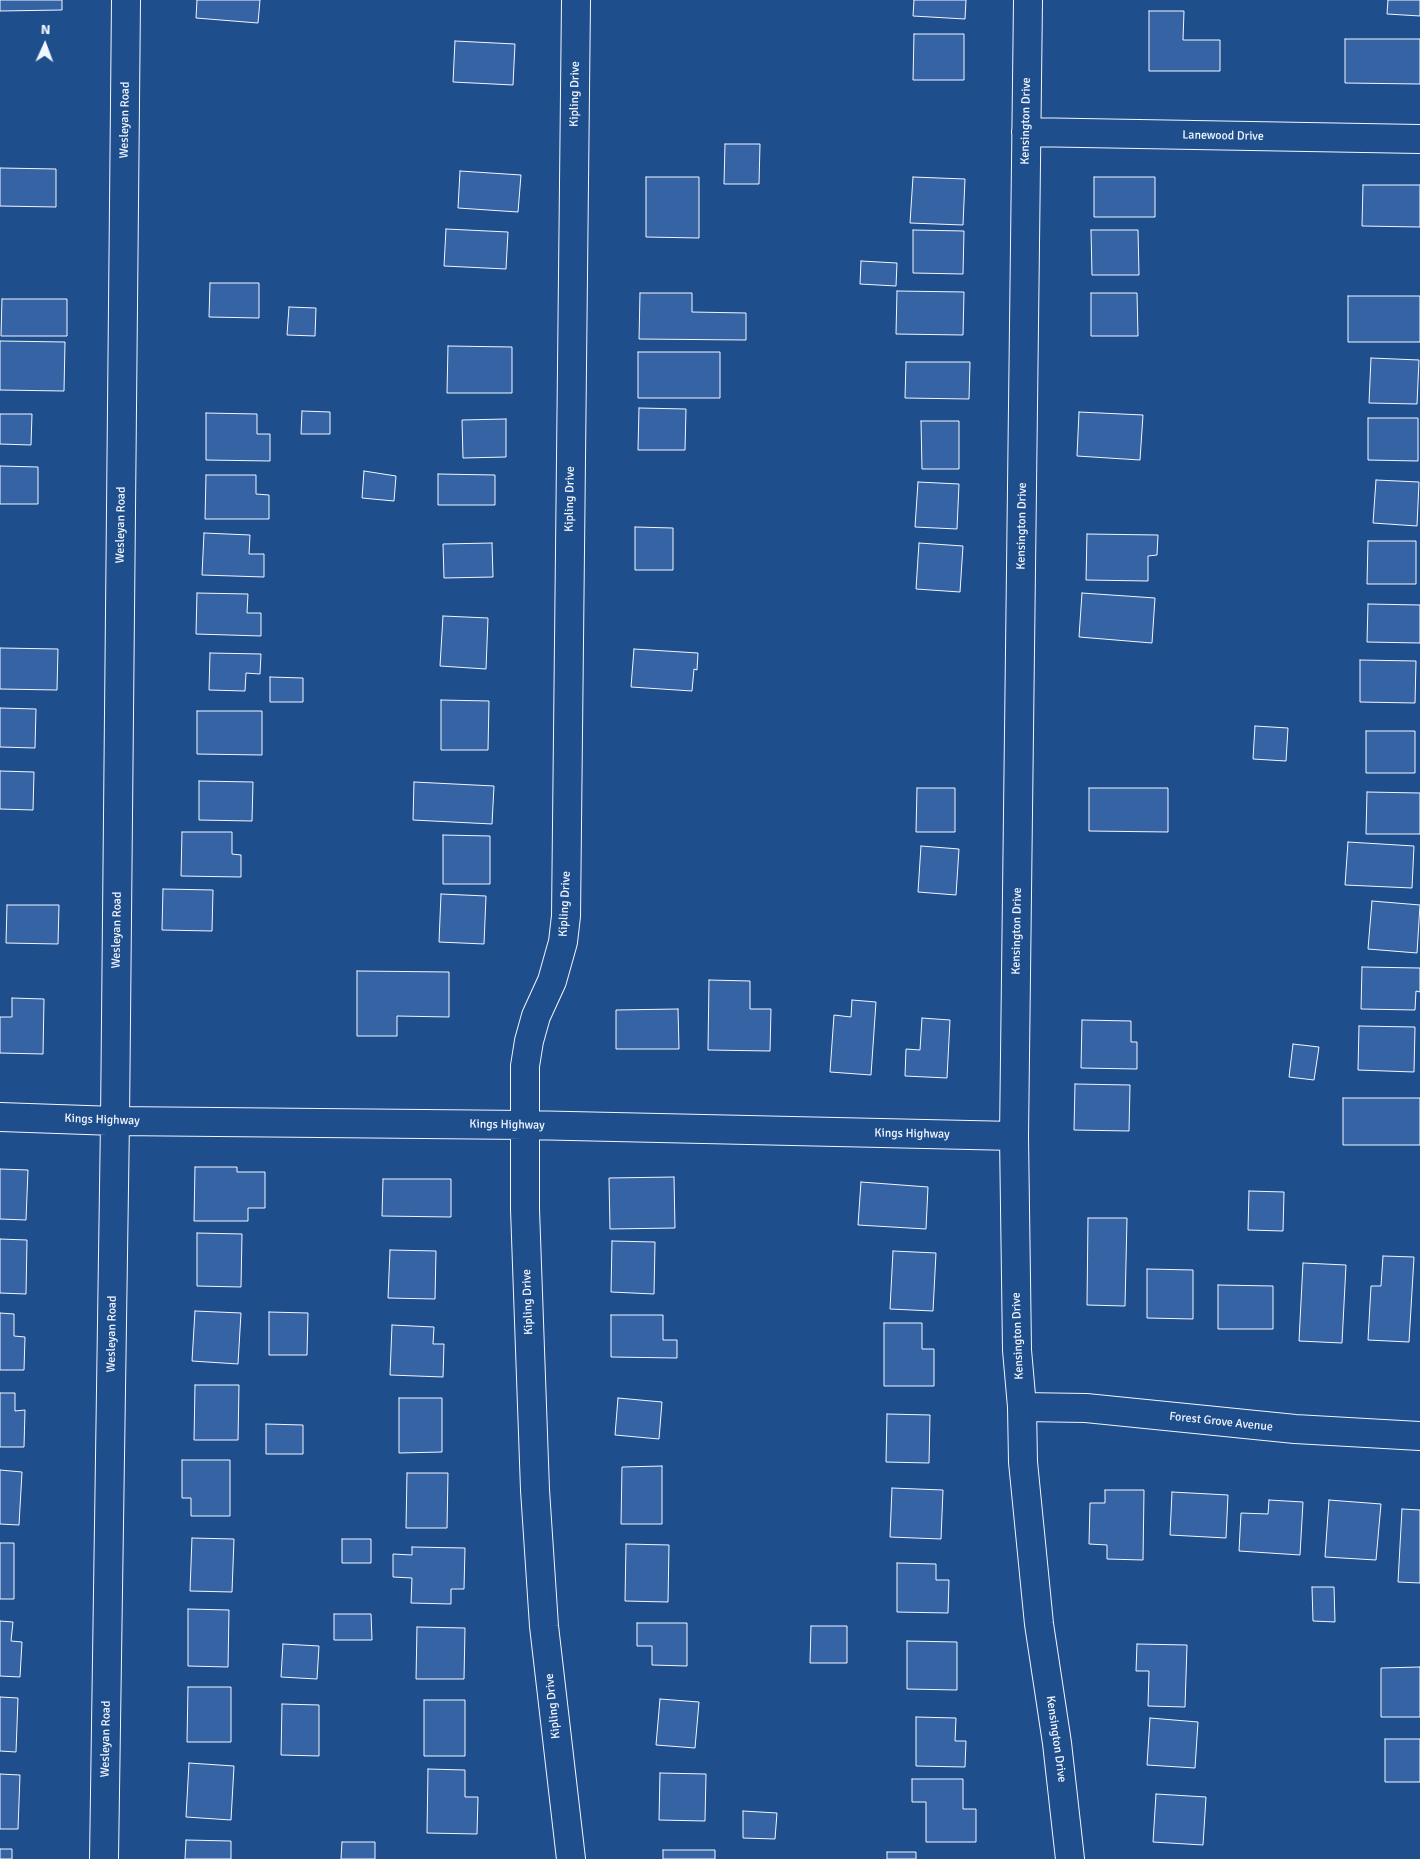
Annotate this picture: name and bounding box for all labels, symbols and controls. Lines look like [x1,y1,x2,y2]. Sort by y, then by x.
north arrow [20,20,70,70]
text: N [40,21,51,38]
street label: Kipling Drive [567,61,583,127]
street label: Kensington Drive [1018,77,1034,165]
street label: Wesleyan Road [117,82,133,158]
street label: Lanewood Drive [1182,128,1264,144]
street label: Kipling Drive [562,466,578,532]
street label: Kensington Drive [1014,482,1030,570]
street label: Wesleyan Road [113,487,129,563]
street label: Kipling Drive [556,871,574,937]
street label: Kensington Drive [1009,887,1025,975]
street label: Wesleyan Road [109,892,125,968]
street label: Kings Highway [64,1111,140,1129]
street label: Kings Highway [469,1117,545,1133]
street label: Kings Highway [874,1126,950,1142]
street label: Kipling Drive [520,1269,536,1335]
street label: Kensington Drive [1009,1292,1027,1380]
street label: Wesleyan Road [104,1296,120,1372]
street label: Forest Grove Avenue [1169,1409,1273,1435]
street label: Kipling Drive [542,1673,564,1739]
street label: Kensington Drive [1043,1695,1069,1783]
street label: Wesleyan Road [98,1701,114,1777]

